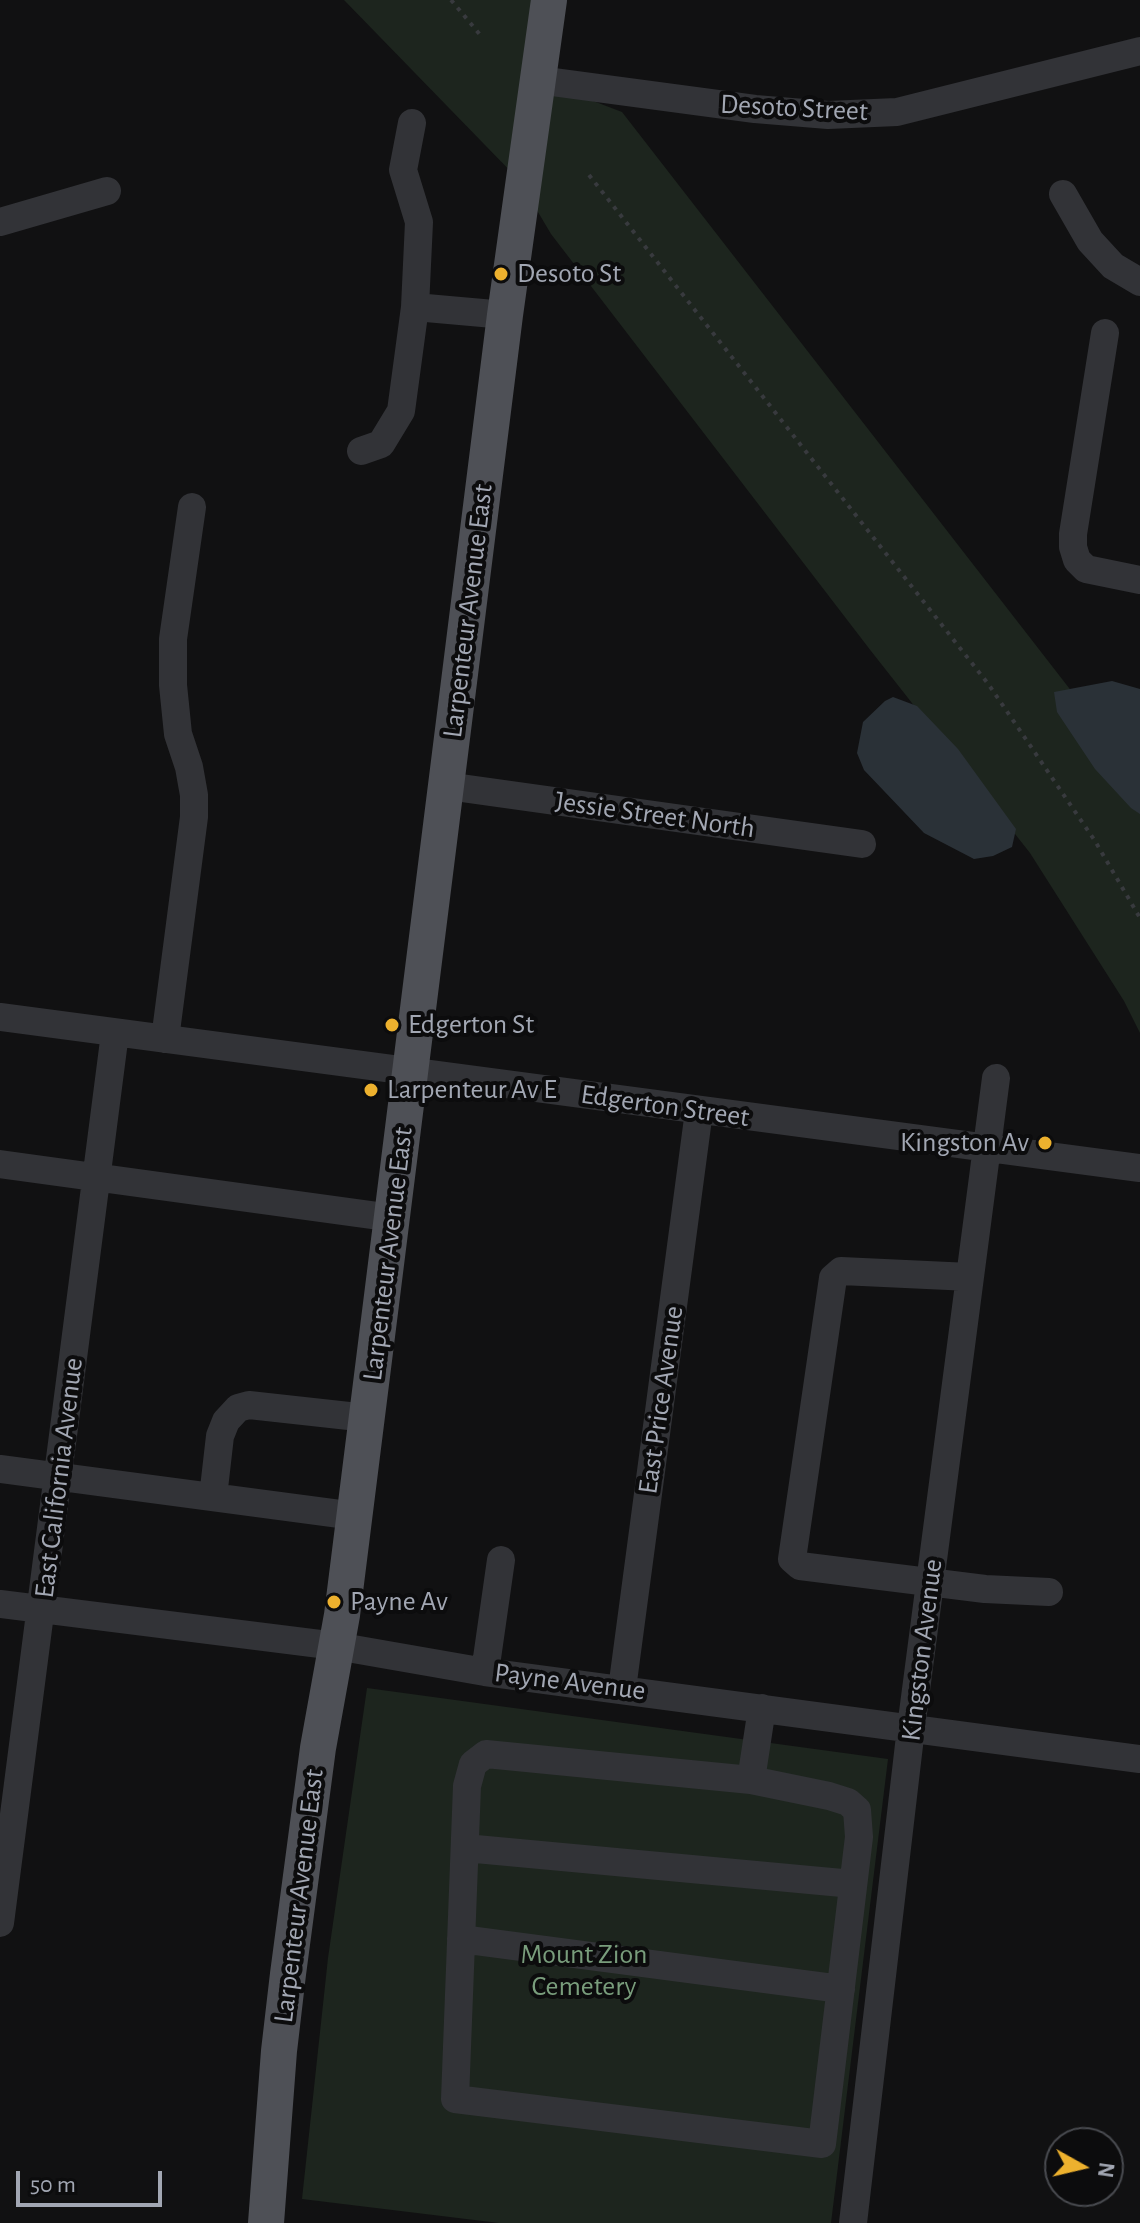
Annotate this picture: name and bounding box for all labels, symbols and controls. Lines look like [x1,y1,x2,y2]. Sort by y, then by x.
street label: Desoto Street [719,87,869,129]
place label: Desoto St [517,257,621,291]
marker: Desoto St [492,265,510,283]
street label: Larpenteur Avenue East [436,482,500,740]
street label: Jessie Street North [553,784,757,846]
place label: Edgerton St [408,1008,534,1042]
marker: Edgerton St [383,1016,401,1034]
place label: Larpenteur Av E [387,1073,557,1107]
street label: Edgerton Street [579,1078,751,1134]
marker: Larpenteur Av E [362,1081,380,1099]
street label: Larpenteur Avenue East [356,1125,420,1383]
place label: Kingston Av [900,1126,1029,1160]
marker: Kingston Av [1036,1134,1054,1152]
street label: East Price Avenue [631,1304,691,1496]
street label: East California Avenue [28,1356,90,1600]
street label: Kingston Avenue [894,1557,950,1743]
place label: Payne Av [350,1585,448,1619]
marker: Payne Av [325,1593,343,1611]
street label: Payne Avenue [493,1656,647,1708]
street label: Larpenteur Avenue East [267,1767,331,2025]
park label: Mount Zion Cemetery [521,1938,647,2004]
north arrow [1044,2127,1124,2207]
scale bar [20,2155,166,2205]
text: N [1094,2161,1118,2179]
text: 50 m [30,2173,76,2197]

